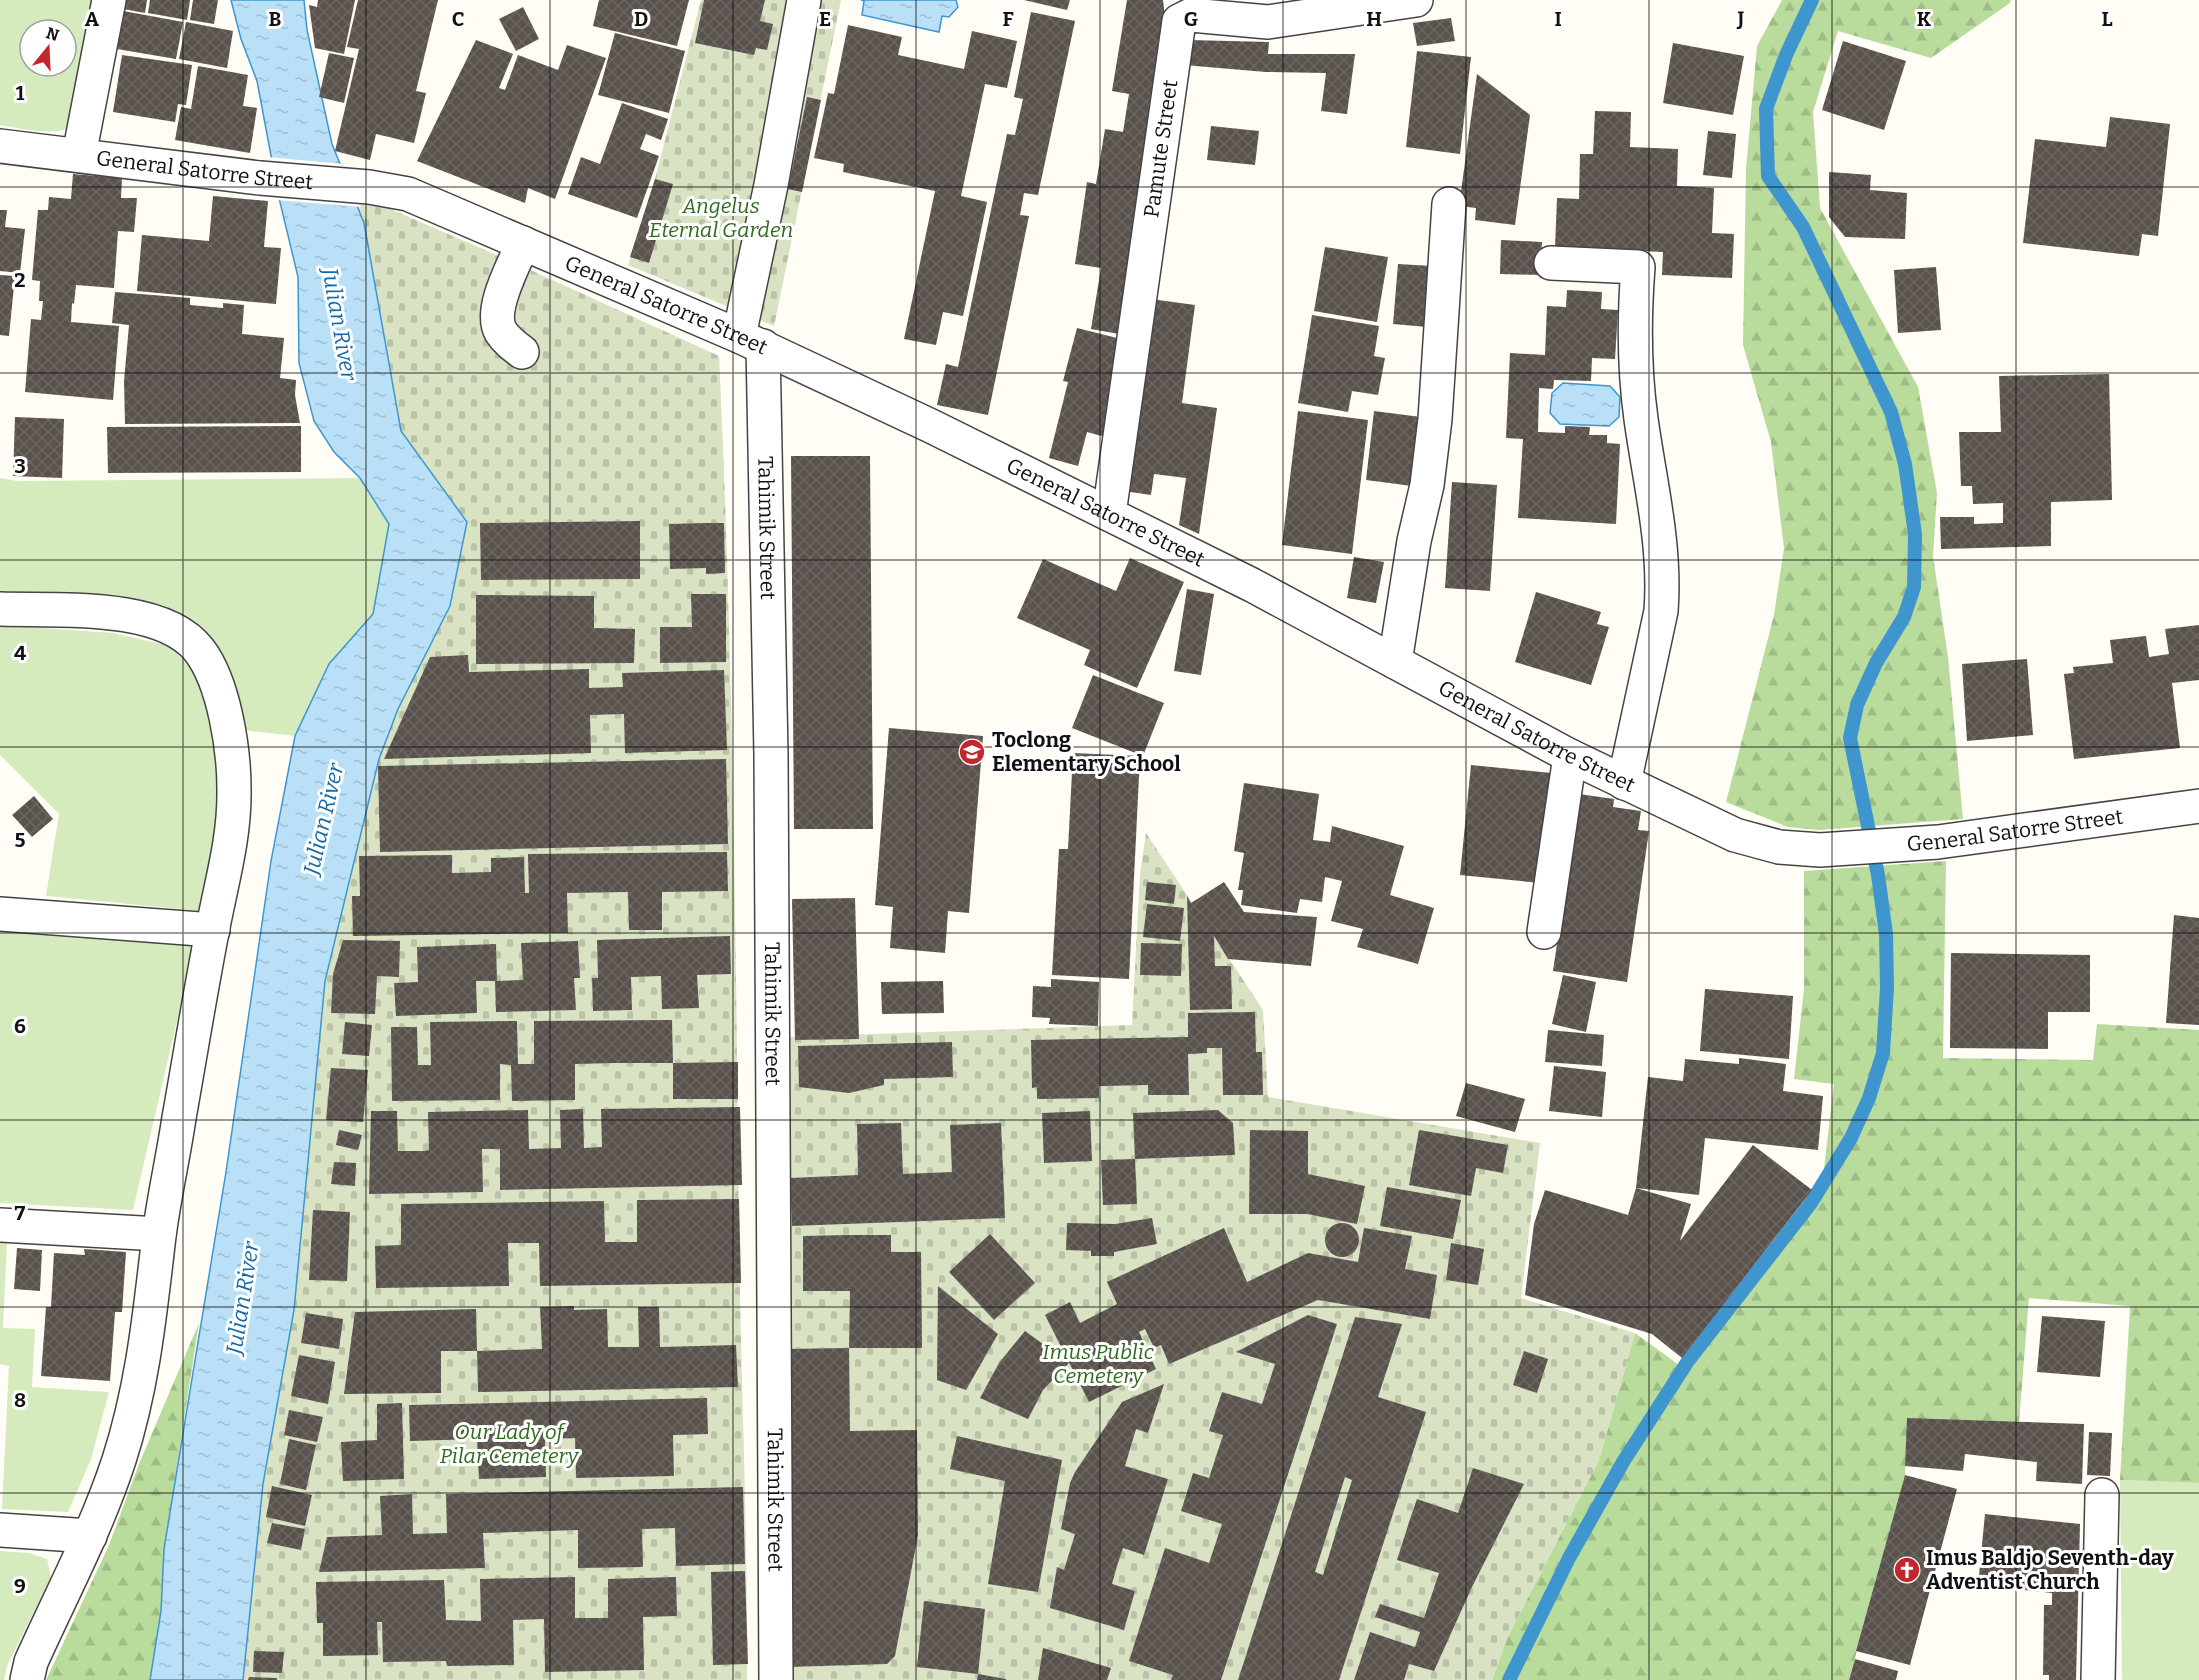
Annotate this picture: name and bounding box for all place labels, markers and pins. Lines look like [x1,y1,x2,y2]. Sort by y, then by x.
place label: Toclong Elementary School [992,727,1181,777]
school or university icon: Toclong Elementary School [957,737,987,767]
place label: Imus Baldjo Seventh-day Adventist Church [1926,1545,2174,1595]
church icon: Imus Baldjo Seventh-day Adventist Church [1892,1555,1922,1585]

